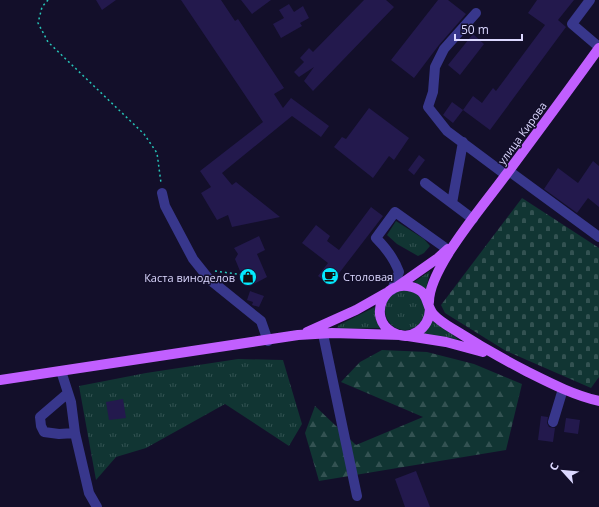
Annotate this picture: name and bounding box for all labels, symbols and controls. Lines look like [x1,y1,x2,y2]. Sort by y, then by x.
scale bar [455,16,522,42]
text: 50 m [461,21,489,38]
street label: улица Кирова [494,99,550,167]
cafe icon: Столовая [320,266,340,286]
shop icon: Каста виноделов [238,267,258,287]
place label: Столовая [343,269,393,284]
place label: Каста виноделов [144,270,235,285]
north arrow [543,451,583,491]
text: С [545,460,562,473]

